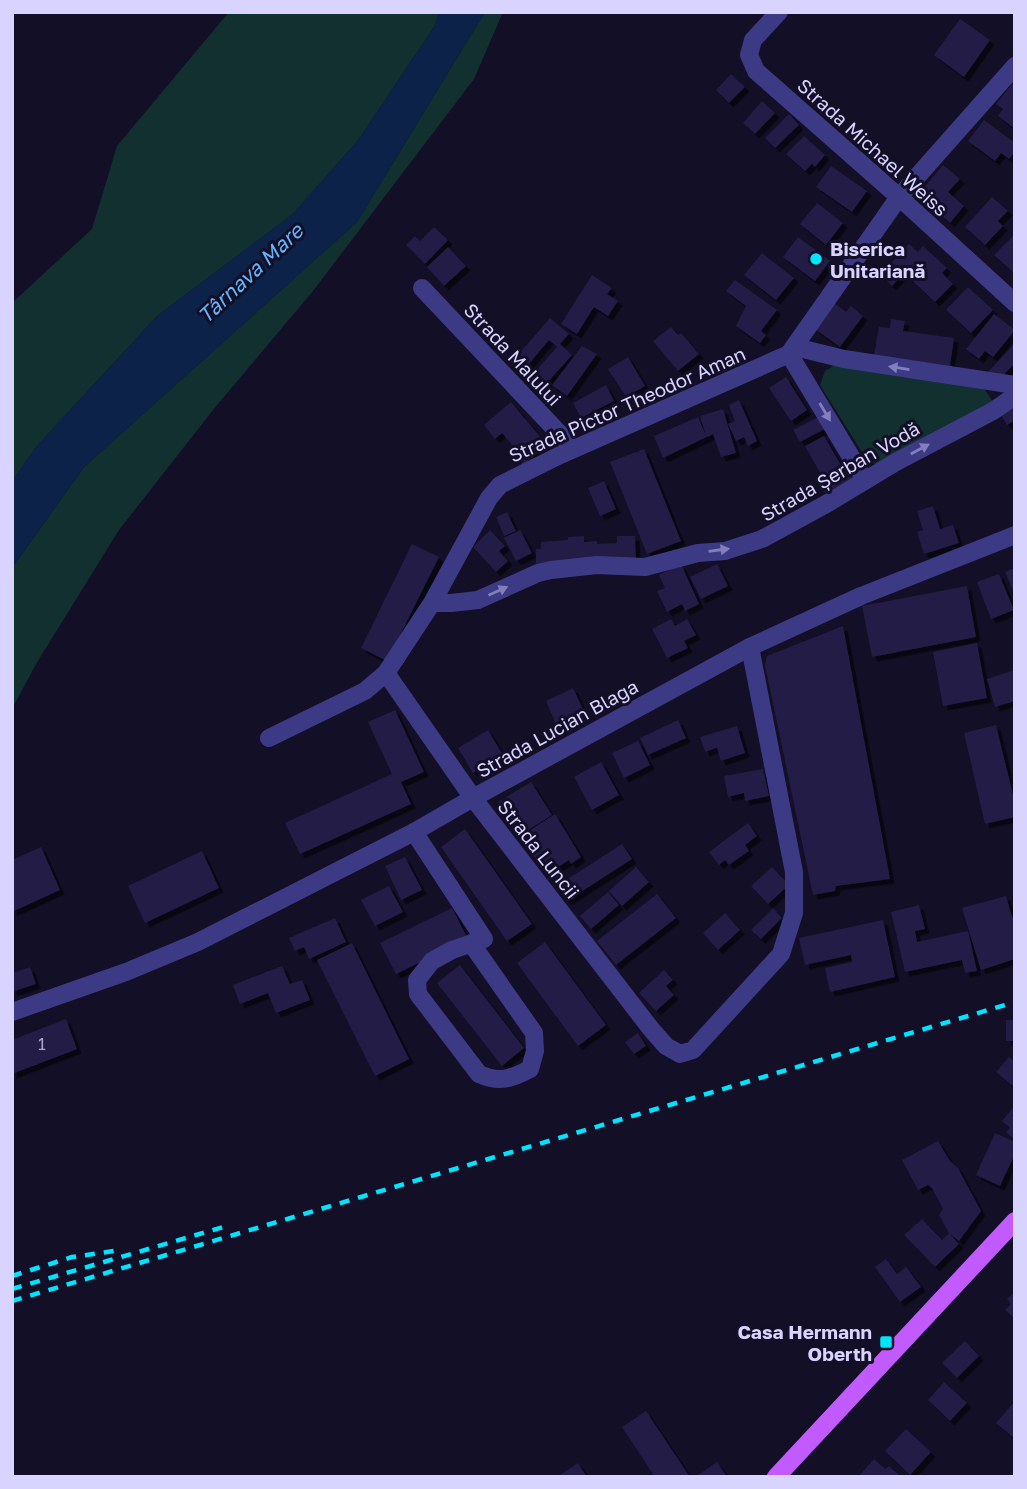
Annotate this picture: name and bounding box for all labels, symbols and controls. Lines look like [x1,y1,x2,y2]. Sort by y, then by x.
street label: Strada Michael Weiss [793,73,953,221]
water label: Târnava Mare [192,216,309,328]
place label: Biserica Unitariană [830,237,925,282]
marker: Biserica Unitariană [808,251,824,267]
street label: Strada Malului [460,298,566,410]
street label: Strada Pictor Theodor Aman [505,341,749,467]
one-way arrow [888,362,910,373]
one-way arrow [818,403,831,422]
street label: Strada Șerban Vodă [757,416,923,526]
one-way arrow [911,443,930,455]
one-way arrow [708,545,730,556]
one-way arrow [488,585,508,597]
street label: Strada Lucian Blaga [472,674,642,782]
street label: Strada Luncii [493,795,585,903]
house number: 1 [38,1034,46,1054]
place label: Casa Hermann Oberth [737,1320,872,1365]
marker: Casa Hermann Oberth [878,1334,894,1350]

